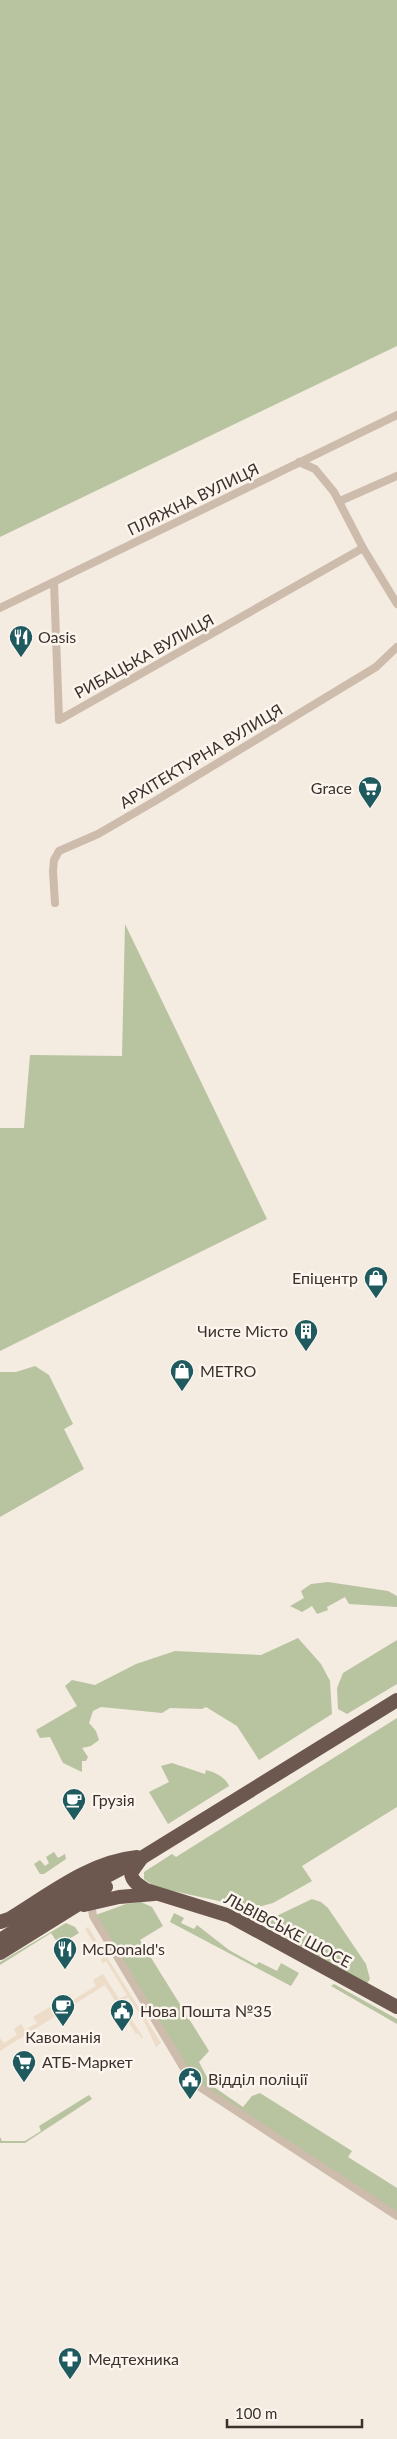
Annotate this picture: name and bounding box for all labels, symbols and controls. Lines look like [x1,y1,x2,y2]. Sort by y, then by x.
street label: ПЛЯЖНА ВУЛИЦЯ [124,458,262,539]
street label: РИБАЦЬКА ВУЛИЦЯ [71,609,217,702]
restaurant icon: Oasis [8,624,34,658]
place label: Oasis [38,627,76,646]
street label: АРХІТЕКТУРНА ВУЛИЦЯ [116,699,286,812]
supermarket icon: Grace [357,775,383,809]
place label: Grace [311,778,352,797]
shop icon: Епіцентр [363,1265,389,1299]
place label: Епіцентр [292,1268,358,1287]
building icon: Чисте Місто [293,1318,319,1352]
place label: Чисте Місто [197,1321,288,1340]
shop icon: METRO [169,1358,195,1392]
place label: METRO [200,1361,256,1380]
cafe icon: Грузія [61,1787,87,1821]
place label: Грузія [92,1790,135,1809]
street label: ЛЬВІВСЬКЕ ШОСЕ [221,1888,355,1971]
restaurant icon: McDonald's [52,1936,78,1970]
place label: McDonald's [82,1939,165,1958]
cafe icon: Кавоманія [50,1993,76,2027]
public building icon: Нова Пошта №35 [109,1998,135,2032]
place label: Нова Пошта №35 [140,2001,272,2020]
place label: Кавоманія [25,2027,101,2046]
supermarket icon: АТБ-Маркет [11,2049,37,2083]
place label: АТБ-Маркет [42,2052,133,2071]
public building icon: Відділ поліції [177,2066,203,2100]
place label: Відділ поліції [208,2069,309,2088]
pharmacy icon: Медтехника [57,2346,83,2380]
place label: Медтехника [88,2349,179,2368]
scale bar [227,2396,362,2428]
text: 100 m [235,2404,277,2422]

